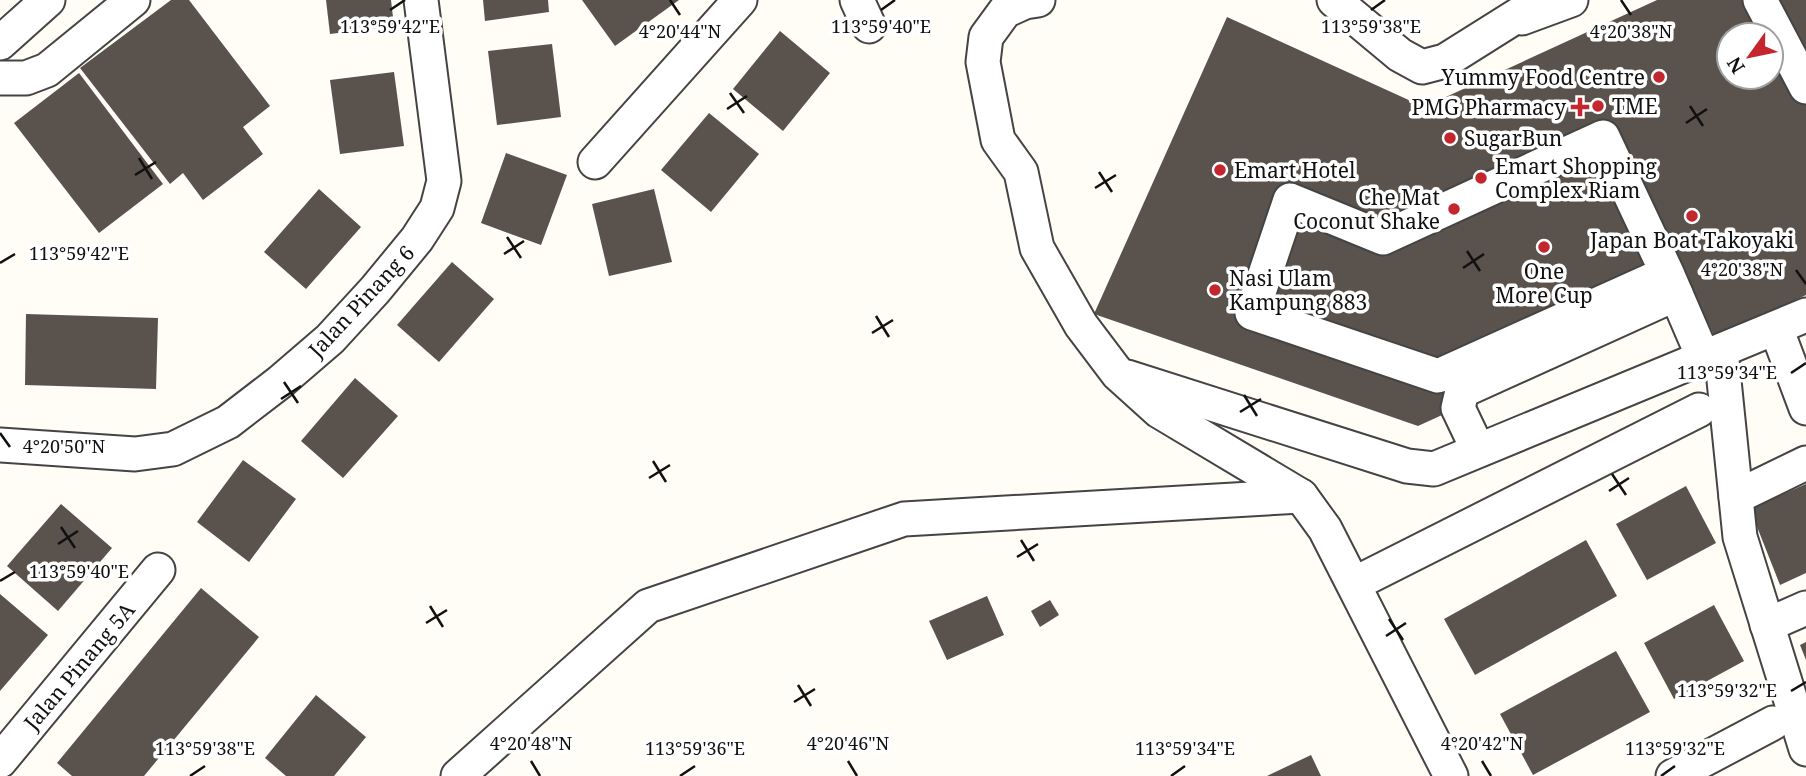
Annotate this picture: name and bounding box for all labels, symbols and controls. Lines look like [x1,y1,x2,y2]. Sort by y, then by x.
text: 113°59'42"E [340,14,440,38]
text: 113°59'40"E [831,14,931,38]
text: 113°59'38"E [1321,14,1421,38]
text: 4°20'44"N [639,19,722,43]
text: 4°20'38"N [1590,19,1673,43]
north arrow [1715,21,1785,91]
text: N [1721,52,1751,79]
place label: Yummy Food Centre [1441,63,1645,91]
marker: Yummy Food Centre [1651,69,1667,85]
place label: TME [1612,92,1658,120]
place label: PMG Pharmacy [1412,93,1566,121]
marker: TME [1590,98,1606,114]
marker: PMG Pharmacy [1572,99,1588,115]
place label: SugarBun [1464,124,1562,152]
marker: SugarBun [1442,130,1458,146]
place label: Emart Shopping Complex Riam [1495,152,1657,204]
place label: Emart Hotel [1234,156,1356,184]
marker: Emart Hotel [1212,162,1228,178]
marker: Emart Shopping Complex Riam [1473,170,1489,186]
place label: Che Mat Coconut Shake [1293,183,1440,235]
marker: Che Mat Coconut Shake [1446,201,1462,217]
marker: Japan Boat Takoyaki [1684,208,1700,224]
place label: Japan Boat Takoyaki [1589,226,1794,254]
street label: Jalan Pinang 6 [301,239,420,364]
marker: One More Cup [1536,239,1552,255]
text: 113°59'42"E [29,241,129,265]
place label: One More Cup [1495,257,1593,309]
text: 4°20'38"N [1701,257,1784,281]
place label: Nasi Ulam Kampung 883 [1229,264,1367,316]
marker: Nasi Ulam Kampung 883 [1207,282,1223,298]
text: 113°59'34"E [1677,360,1777,384]
text: 4°20'50"N [23,434,106,458]
text: 113°59'40"E [29,559,129,583]
street label: Jalan Pinang 5A [17,596,141,736]
text: 113°59'32"E [1677,678,1777,702]
text: 4°20'48"N [490,731,573,755]
text: 4°20'46"N [807,731,890,755]
text: 4°20'42"N [1441,731,1524,755]
text: 113°59'38"E [155,736,255,760]
text: 113°59'36"E [645,736,745,760]
text: 113°59'34"E [1135,736,1235,760]
text: 113°59'32"E [1625,736,1725,760]

